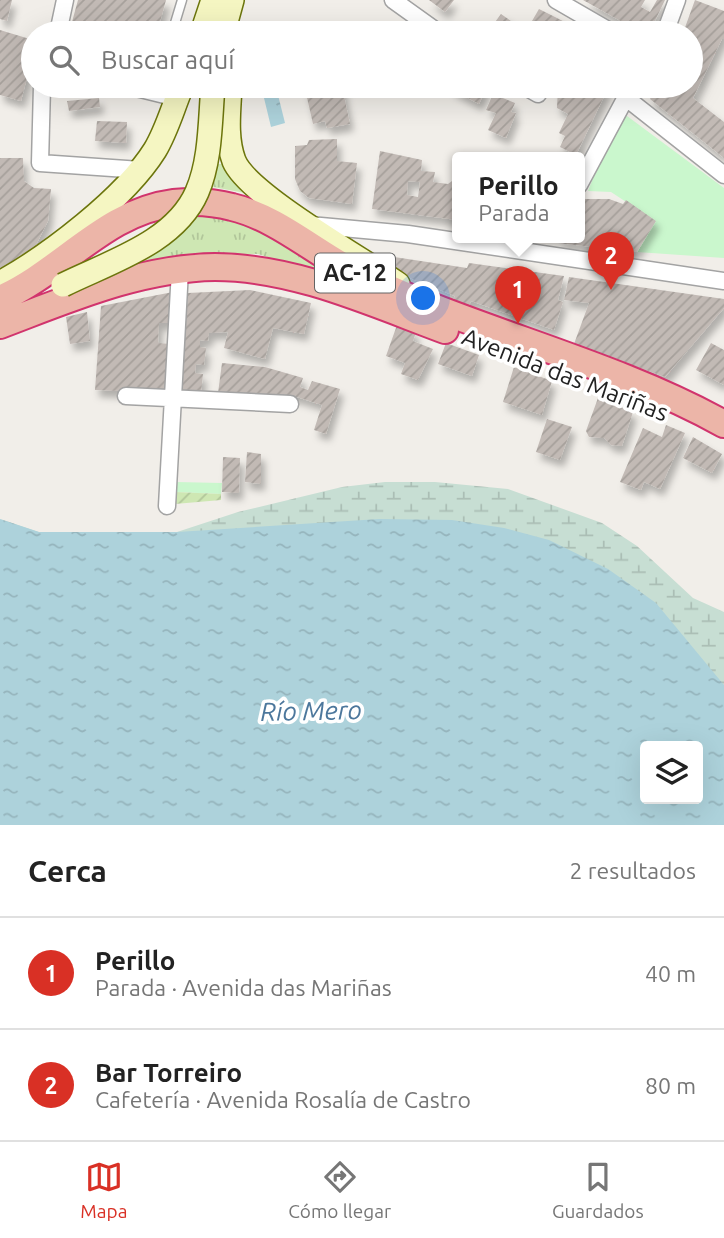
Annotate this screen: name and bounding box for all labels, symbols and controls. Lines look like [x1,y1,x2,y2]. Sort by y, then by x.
search box [21,21,703,98]
icon: search [45,41,83,79]
text: Buscar aquí [101,45,235,74]
popup [452,152,585,243]
text: Perillo [478,171,559,200]
text: Parada [478,200,550,225]
pin: 2 [588,232,634,290]
road number: AC-12 [315,254,395,292]
pin: 1 [495,266,541,324]
your location [406,281,440,315]
street label: Avenida das Mariñas [458,323,672,426]
water label: Río Mero [260,695,362,726]
map controls [640,741,703,804]
button: layers [640,741,703,804]
text: Cerca [28,854,107,888]
text: 2 resultados [570,858,696,883]
text: Perillo [95,946,175,975]
text: 1 [45,961,57,986]
text: 40 m [645,961,696,986]
text: Parada · Avenida das Mariñas [95,975,392,1000]
text: Bar Torreiro [95,1058,242,1087]
text: 2 [45,1073,57,1098]
text: 80 m [645,1073,696,1098]
text: Cafetería · Avenida Rosalía de Castro [95,1087,471,1112]
tab: Mapa [80,1158,128,1222]
tab: Cómo llegar [288,1158,391,1222]
tab: Guardados [552,1158,644,1222]

